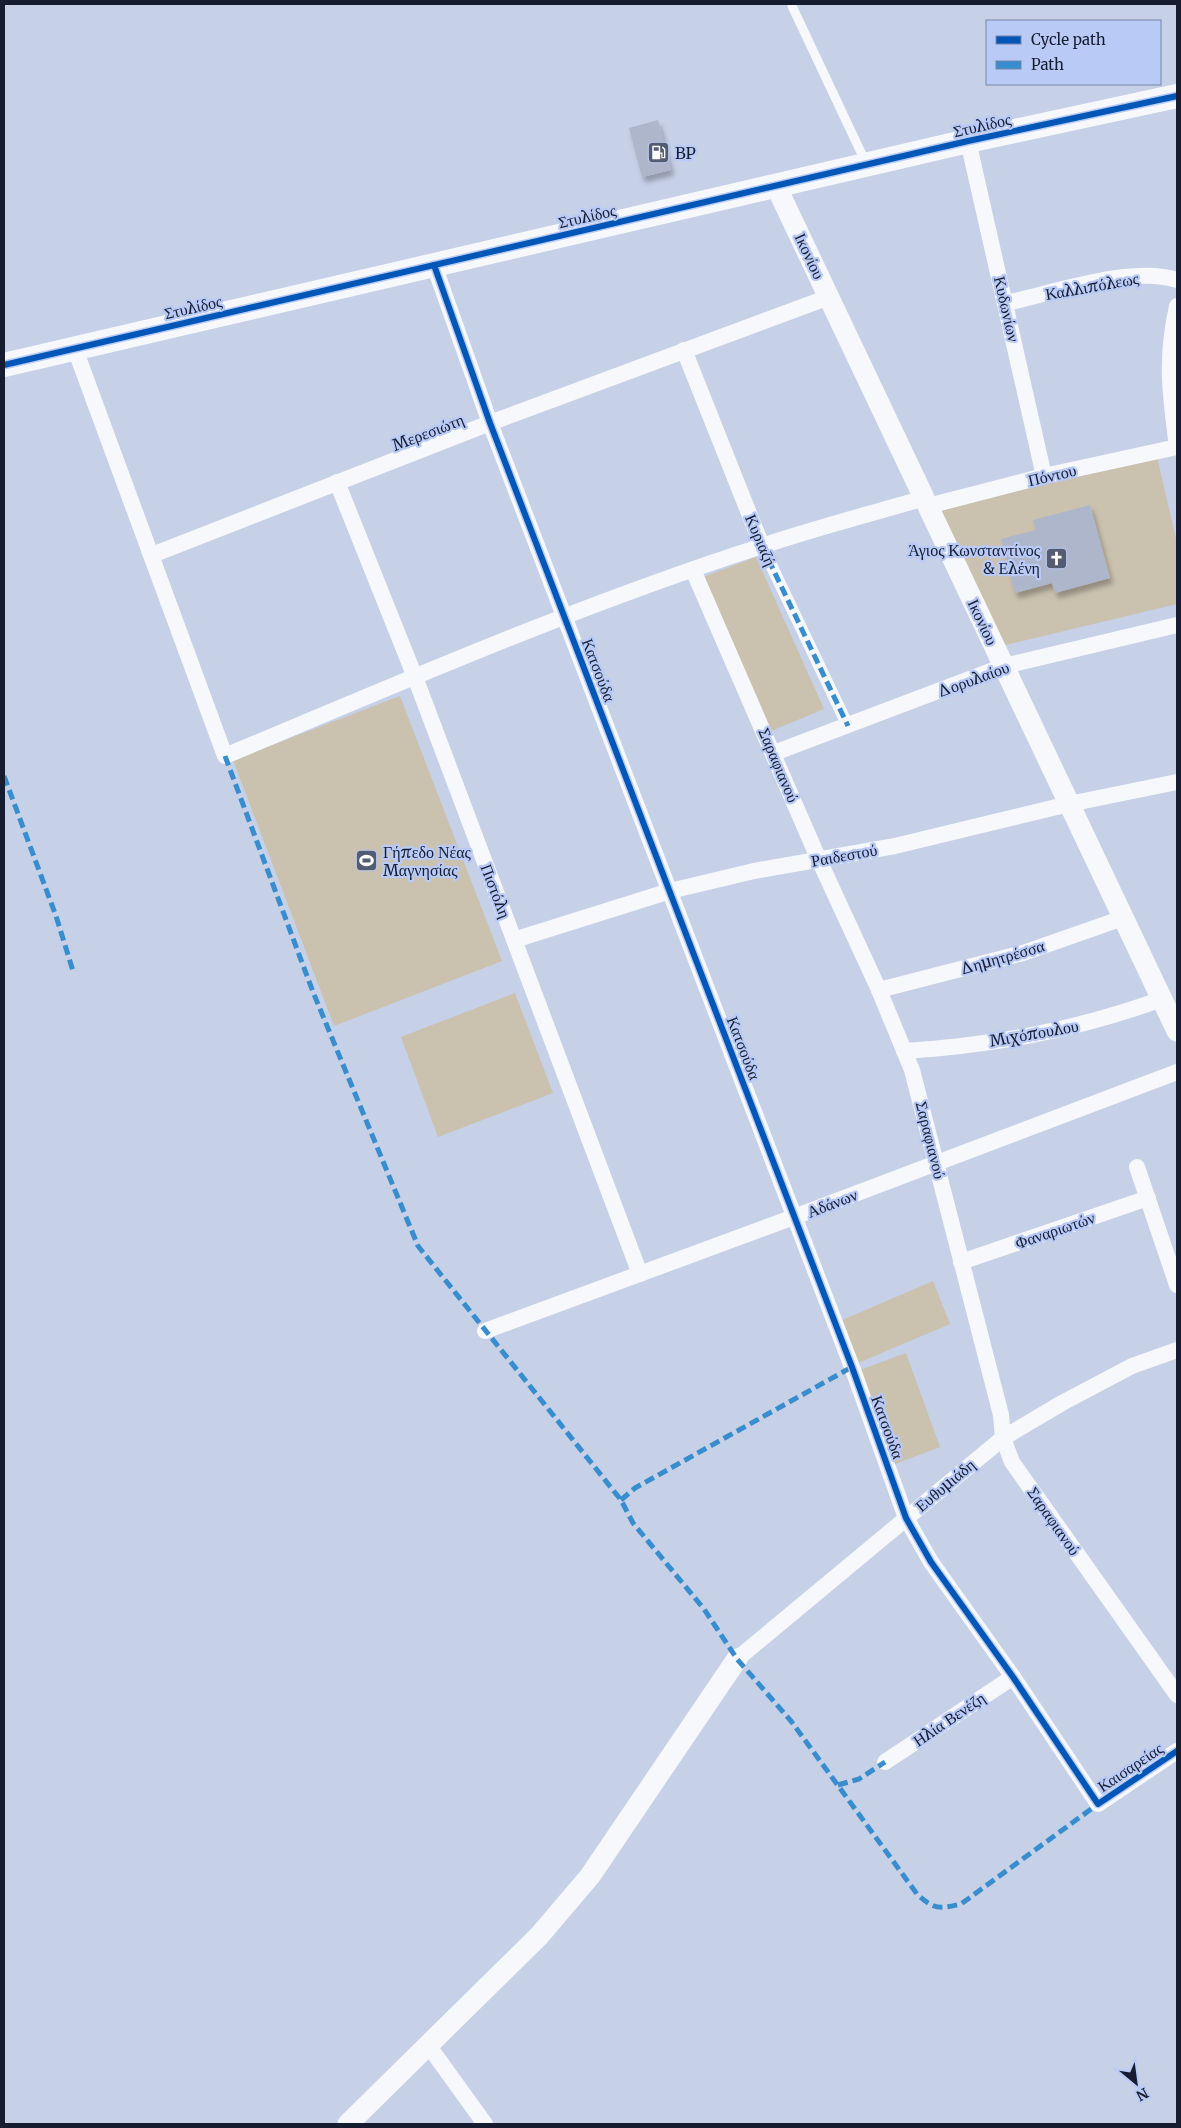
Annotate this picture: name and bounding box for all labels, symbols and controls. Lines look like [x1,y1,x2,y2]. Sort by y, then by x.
legend [986,20,1161,85]
text: Cycle path [1031,30,1106,49]
text: Path [1031,55,1064,74]
street label: Στυλίδος [951,108,1014,141]
fuel station icon: BP [647,141,671,165]
place label: BP [675,143,696,163]
street label: Στυλίδος [556,199,619,232]
street label: Ικονίου [791,230,829,282]
street label: Καλλιπόλεως [1044,268,1141,304]
street label: Κυδωνίων [990,274,1024,344]
street label: Στυλίδος [162,290,225,323]
street label: Μερεσιώτη [389,409,467,455]
street label: Πόντου [1026,460,1078,490]
street label: Κυριαζή [741,511,781,569]
place label: Άγιος Κωνσταντίνος & Ελένη [908,540,1041,578]
church icon: Άγιος Κωνσταντίνος & Ελένη [1044,547,1068,571]
street label: Ικονίου [964,596,1002,648]
street label: Κατσούδα [578,635,620,705]
street label: Δορυλαίου [934,657,1012,701]
street label: Σαραφιανού [754,725,804,805]
street label: Ραιδεστού [809,839,879,871]
place label: Γήπεδο Νέας Μαγνησίας [383,842,472,880]
sports icon: Γήπεδο Νέας Μαγνησίας [355,849,379,873]
street label: Πιστόλη [477,861,515,921]
street label: Δημητρέσσα [957,935,1047,979]
street label: Κατσούδα [723,1013,765,1083]
street label: Μιχόπουλου [988,1015,1080,1051]
street label: Σαραφιανού [912,1099,950,1181]
street label: Αδάνων [804,1184,860,1222]
street label: Φαναριωτών [1013,1207,1097,1253]
street label: Κατσούδα [867,1392,909,1462]
street label: Ευθυμιάδη [911,1454,979,1516]
street label: Σαραφιανού [1023,1483,1085,1559]
street label: Ηλία Βενέζη [909,1687,989,1751]
street label: Καισαρείας [1094,1738,1167,1796]
north arrow [1111,2058,1161,2108]
text: N [1133,2084,1152,2105]

